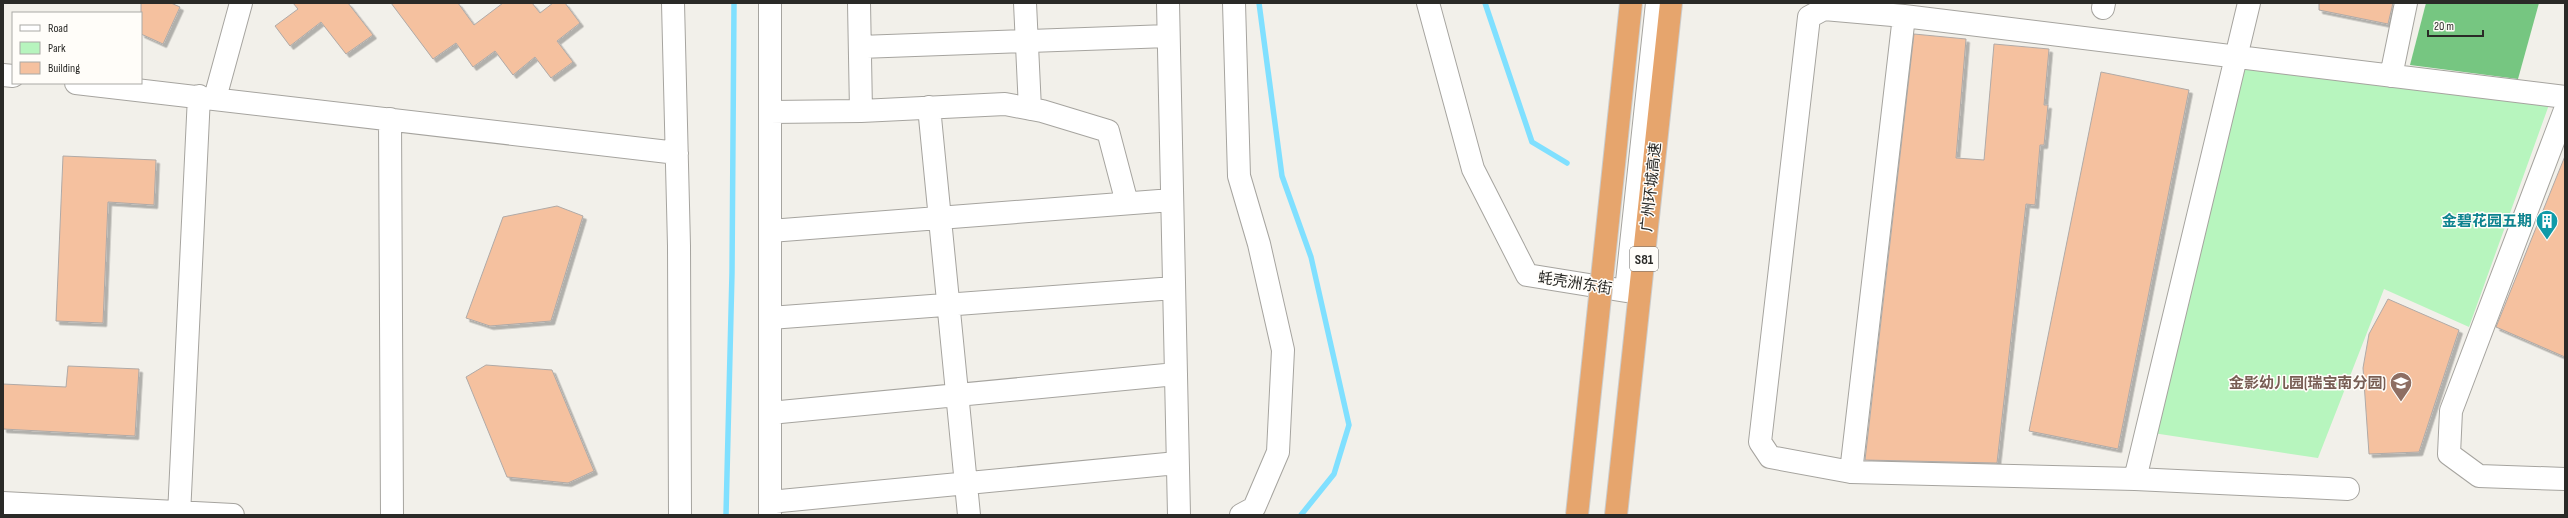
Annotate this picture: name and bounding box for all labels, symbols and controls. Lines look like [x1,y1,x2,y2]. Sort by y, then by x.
legend [12,12,142,84]
scale bar [2428,12,2483,38]
text: 20 m [2434,19,2454,34]
text: Road [48,21,68,36]
text: Park [48,41,66,56]
text: Building [48,61,80,76]
street label: 广州环城高速 [1637,141,1666,233]
building icon: 金碧花园五期 [2534,208,2560,241]
place label: 金碧花园五期 [2442,212,2532,231]
road number: S81 [1630,247,1658,271]
street label: 蚝壳洲东街 [1536,268,1613,299]
school or university icon: 金影幼儿园(瑞宝南分园) [2388,370,2414,403]
place label: 金影幼儿园(瑞宝南分园) [2229,374,2386,393]

